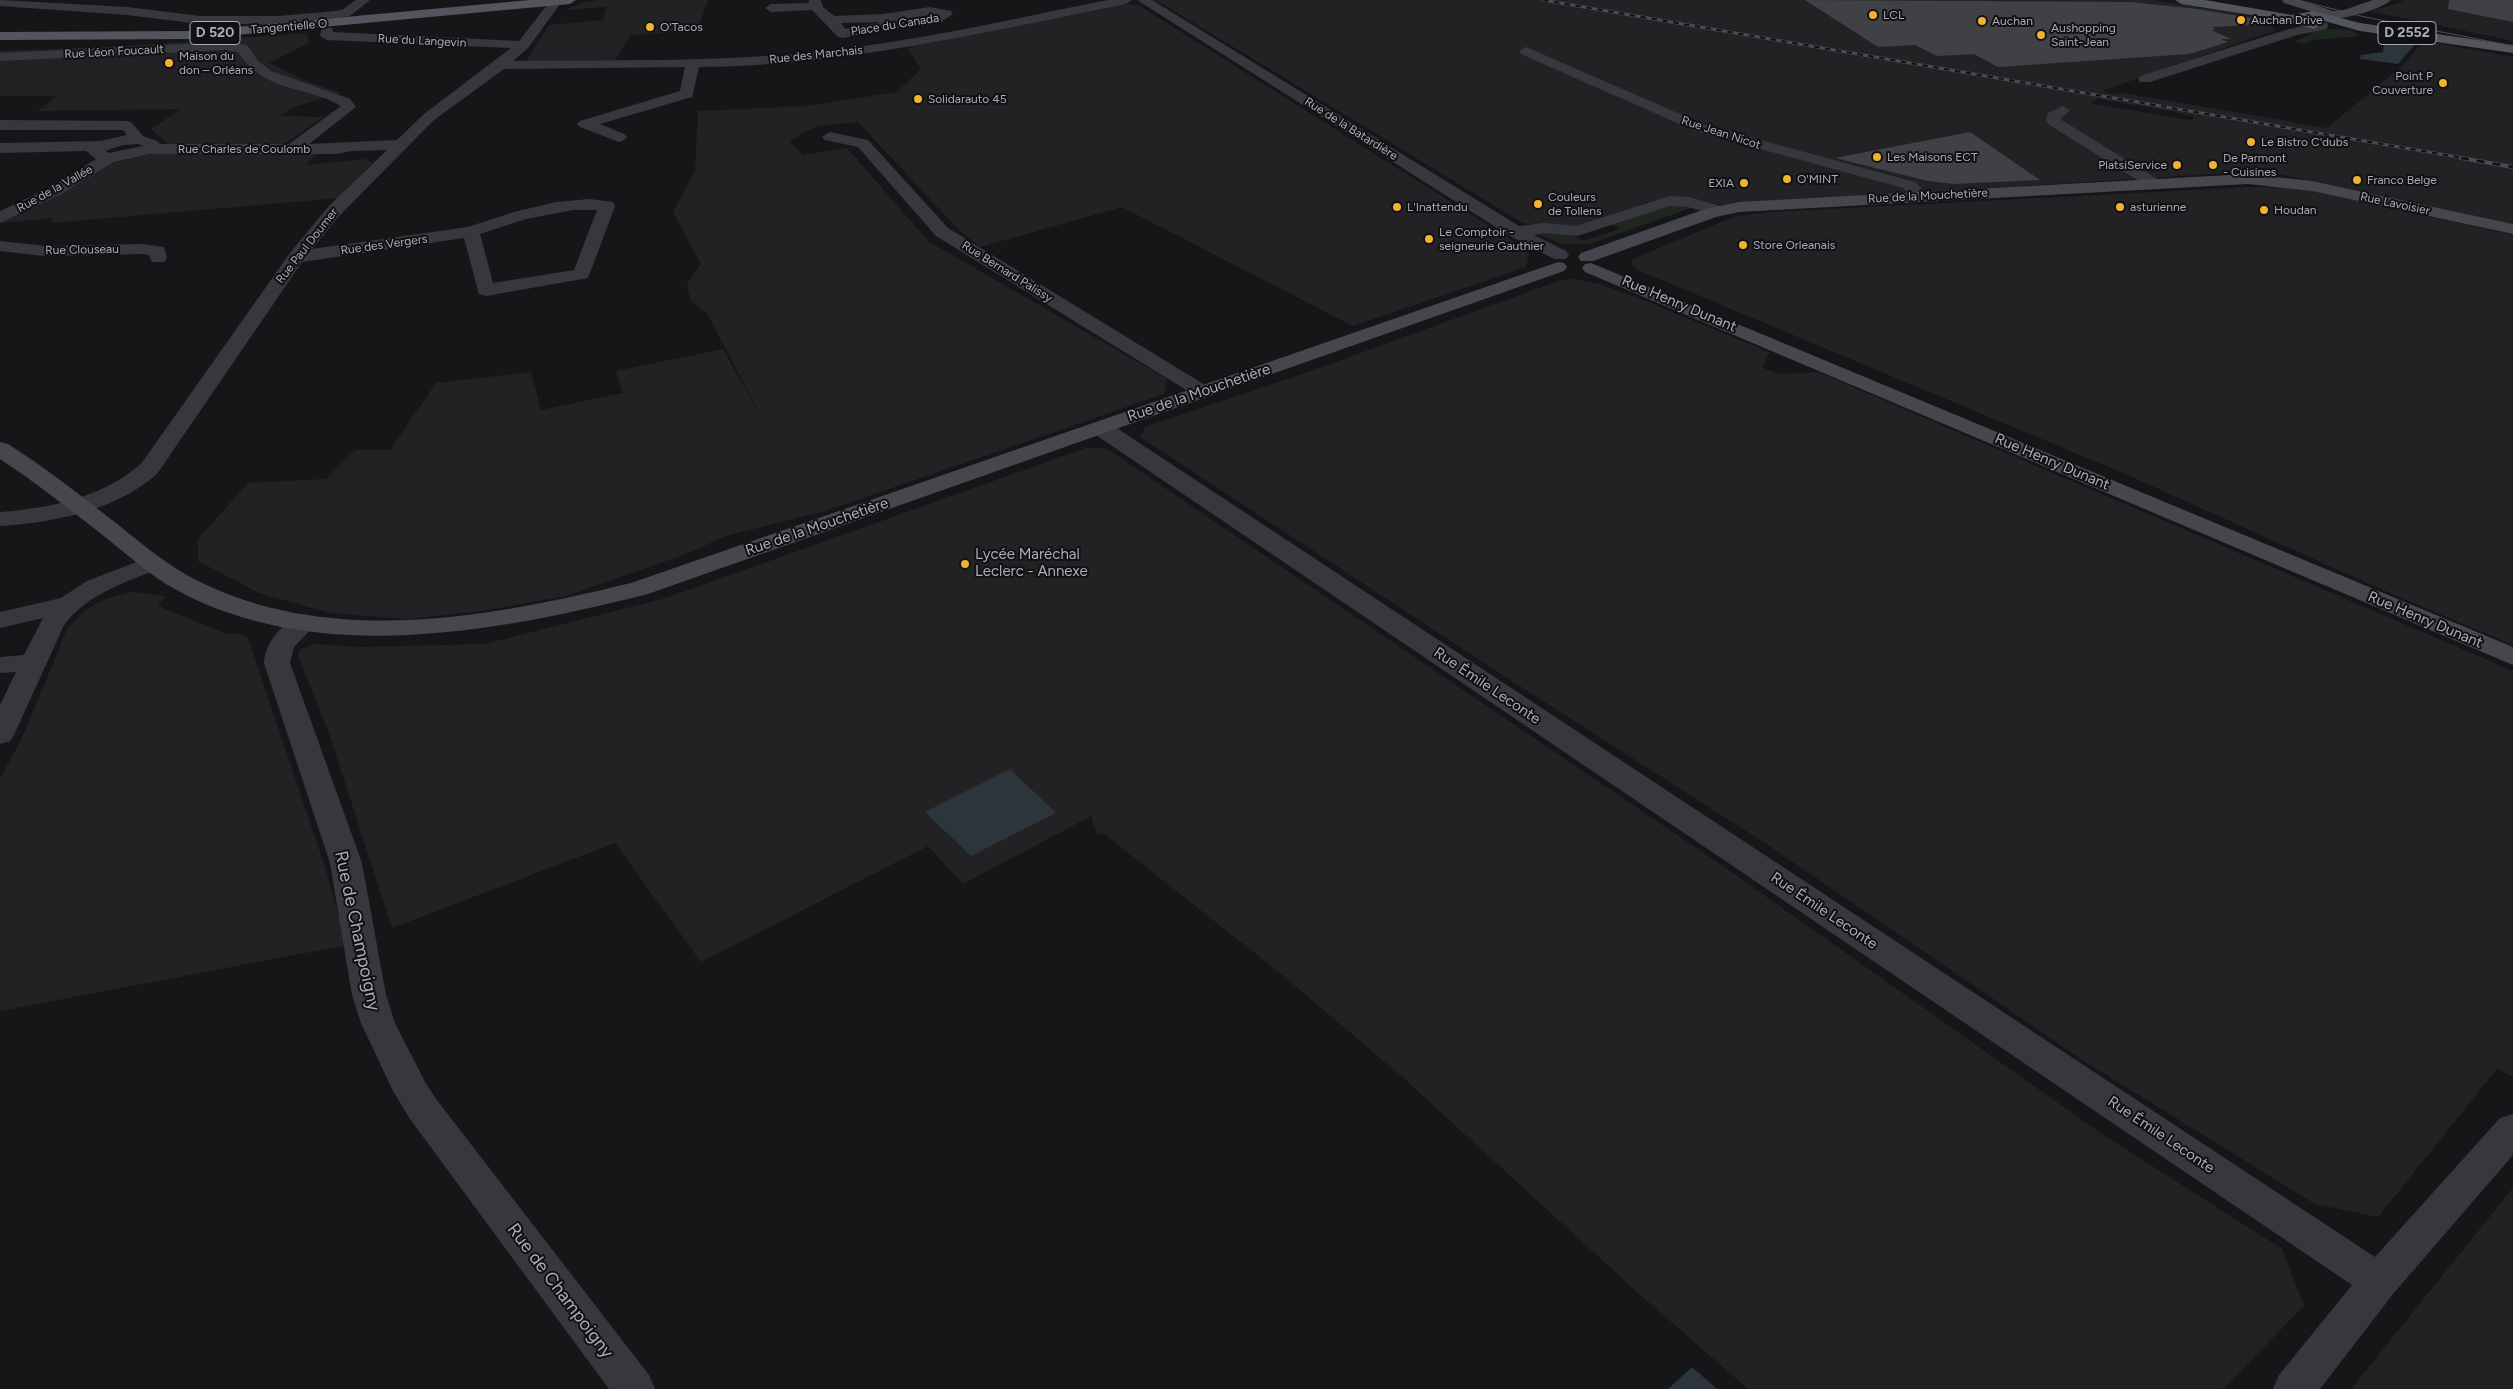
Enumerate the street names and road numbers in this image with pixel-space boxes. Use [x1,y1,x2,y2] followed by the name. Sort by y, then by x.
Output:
[850,11,940,39] street label: Place du Canada
[250,16,328,38] street label: Tangentielle O
[190,22,240,44] road number: D 520
[2378,22,2436,44] road number: D 2552
[377,31,467,51] street label: Rue du Langevin
[64,42,164,62] street label: Rue Léon Foucault
[769,43,863,67] street label: Rue des Marchais
[1302,95,1400,163] street label: Rue de la Batardière
[1680,113,1762,153] street label: Rue Jean Nicot
[178,142,310,156] street label: Rue Charles de Coulomb
[15,162,95,216] street label: Rue de la Vallée
[1868,186,1988,206] street label: Rue de la Mouchetière
[2359,190,2431,218] street label: Rue Lavoisier
[273,205,341,287] street label: Rue Paul Doumer
[340,232,428,258] street label: Rue des Vergers
[959,238,1055,306] street label: Rue Bernard Palissy
[45,242,119,258] street label: Rue Clouseau
[1619,272,1739,336] street label: Rue Henry Dunant
[1125,360,1273,426] street label: Rue de la Mouchetière
[1992,430,2112,494] street label: Rue Henry Dunant
[743,494,891,560] street label: Rue de la Mouchetière
[2365,588,2485,652] street label: Rue Henry Dunant
[1430,644,1544,728] street label: Rue Émile Leconte
[329,849,385,1013] street label: Rue de Champoigny
[1767,869,1881,953] street label: Rue Émile Leconte
[2104,1093,2218,1177] street label: Rue Émile Leconte
[502,1219,618,1363] street label: Rue de Champoigny

